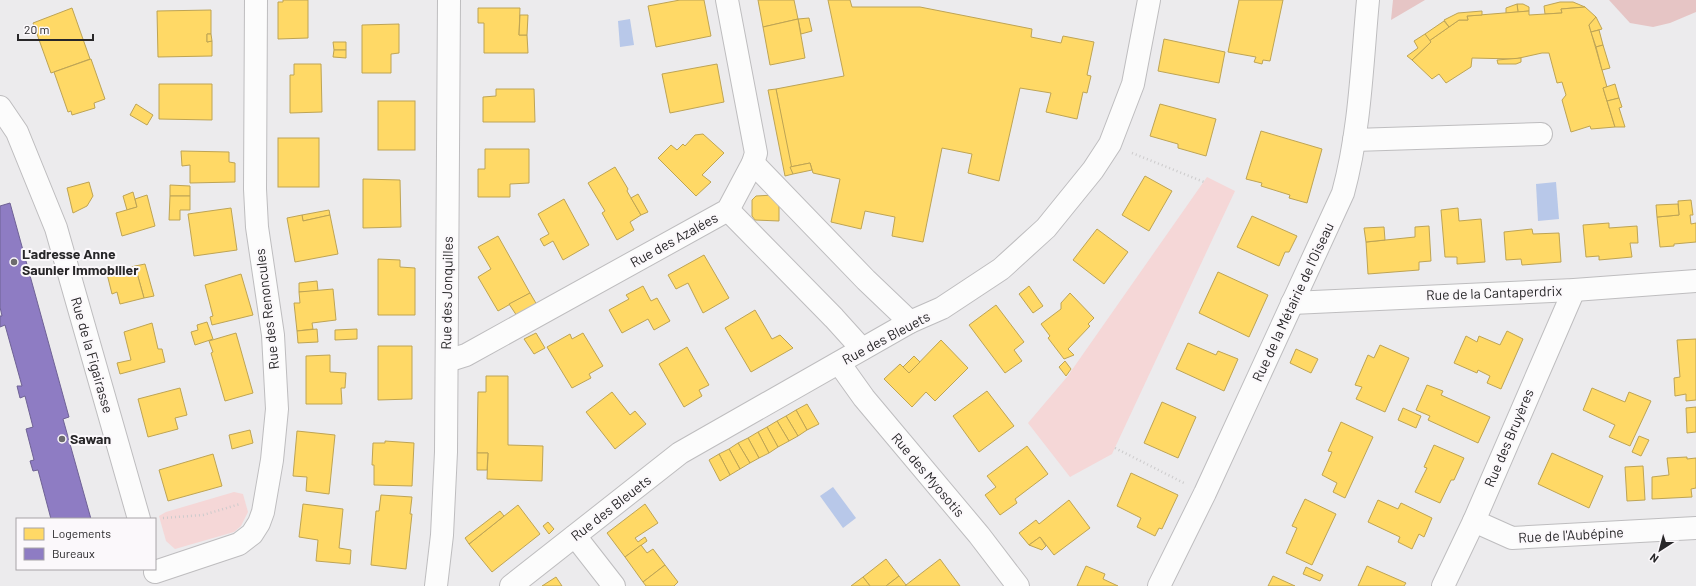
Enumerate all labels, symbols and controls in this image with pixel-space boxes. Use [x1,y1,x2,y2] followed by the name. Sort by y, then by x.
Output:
[18,16,93,42] scale bar
[24,22,50,36] text: 20 m
[627,208,721,271] street label: Rue des Azalées
[1248,220,1337,384] street label: Rue de la Métairie de l'Oiseau
[437,236,456,350] street label: Rue des Jonquilles
[22,245,139,278] place label: L'adresse Anne Saunier Immobilier
[251,247,282,370] street label: Rue des Renoncules
[9,257,19,267] marker: L'adresse Anne Saunier Immobilier
[1426,282,1562,303] street label: Rue de la Cantaperdrix
[68,295,117,415] street label: Rue de la Figairasse
[839,307,933,368] street label: Rue des Bleuets
[1480,386,1537,489] street label: Rue des Bruyères
[888,429,969,520] street label: Rue des Myosotis
[70,430,111,447] place label: Sawan
[57,434,67,444] marker: Sawan
[567,471,654,544] street label: Rue des Bleuets
[16,518,156,570] legend
[1518,523,1624,546] street label: Rue de l'Aubépine
[52,526,111,540] text: Logements
[1640,530,1680,570] north arrow
[52,546,95,560] text: Bureaux
[1647,551,1661,566] text: N

